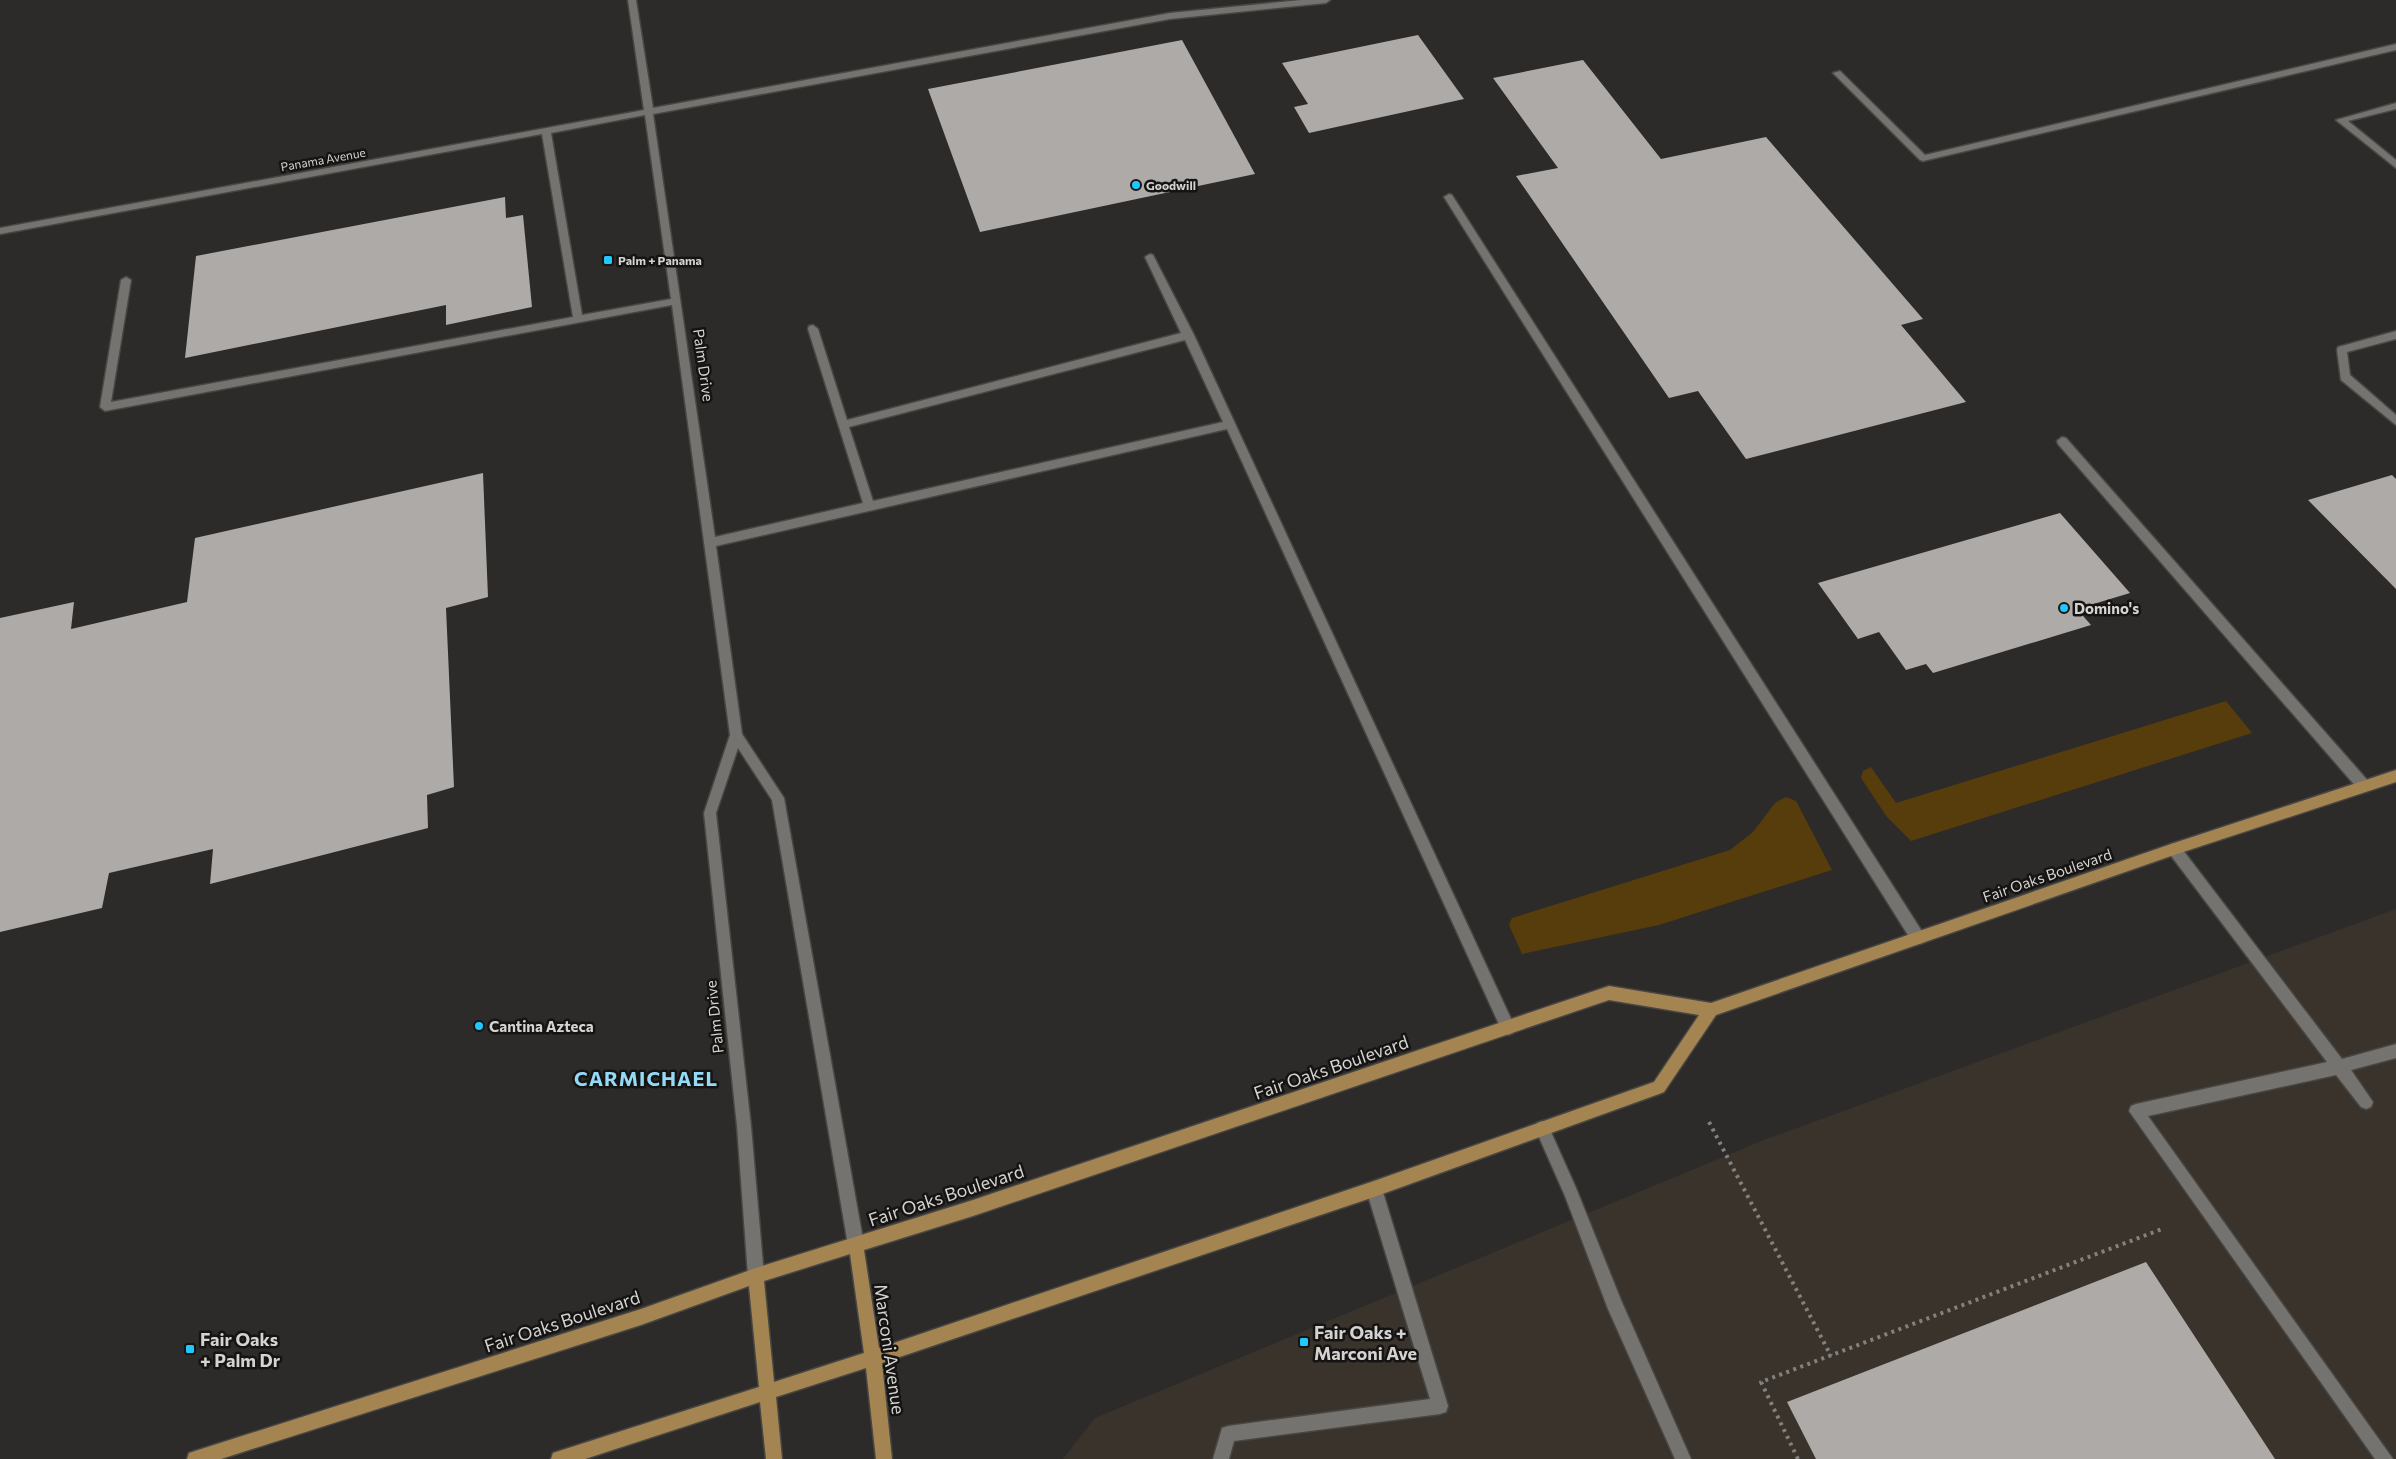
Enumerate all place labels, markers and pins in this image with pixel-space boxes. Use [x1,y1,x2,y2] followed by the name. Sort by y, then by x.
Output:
[1146,178,1196,192] place label: Goodwill
[1130,179,1142,191] marker: Goodwill
[618,253,702,267] place label: Palm + Panama
[602,254,614,266] marker: Palm + Panama
[2074,599,2139,617] place label: Domino's
[2058,602,2070,614] marker: Domino's
[489,1017,594,1035] place label: Cantina Azteca
[473,1020,485,1032] marker: Cantina Azteca
[1314,1321,1417,1364] place label: Fair Oaks + Marconi Ave
[200,1328,281,1371] place label: Fair Oaks + Palm Dr
[1298,1336,1310,1348] marker: Fair Oaks + Marconi Ave
[184,1343,196,1355] marker: Fair Oaks + Palm Dr

